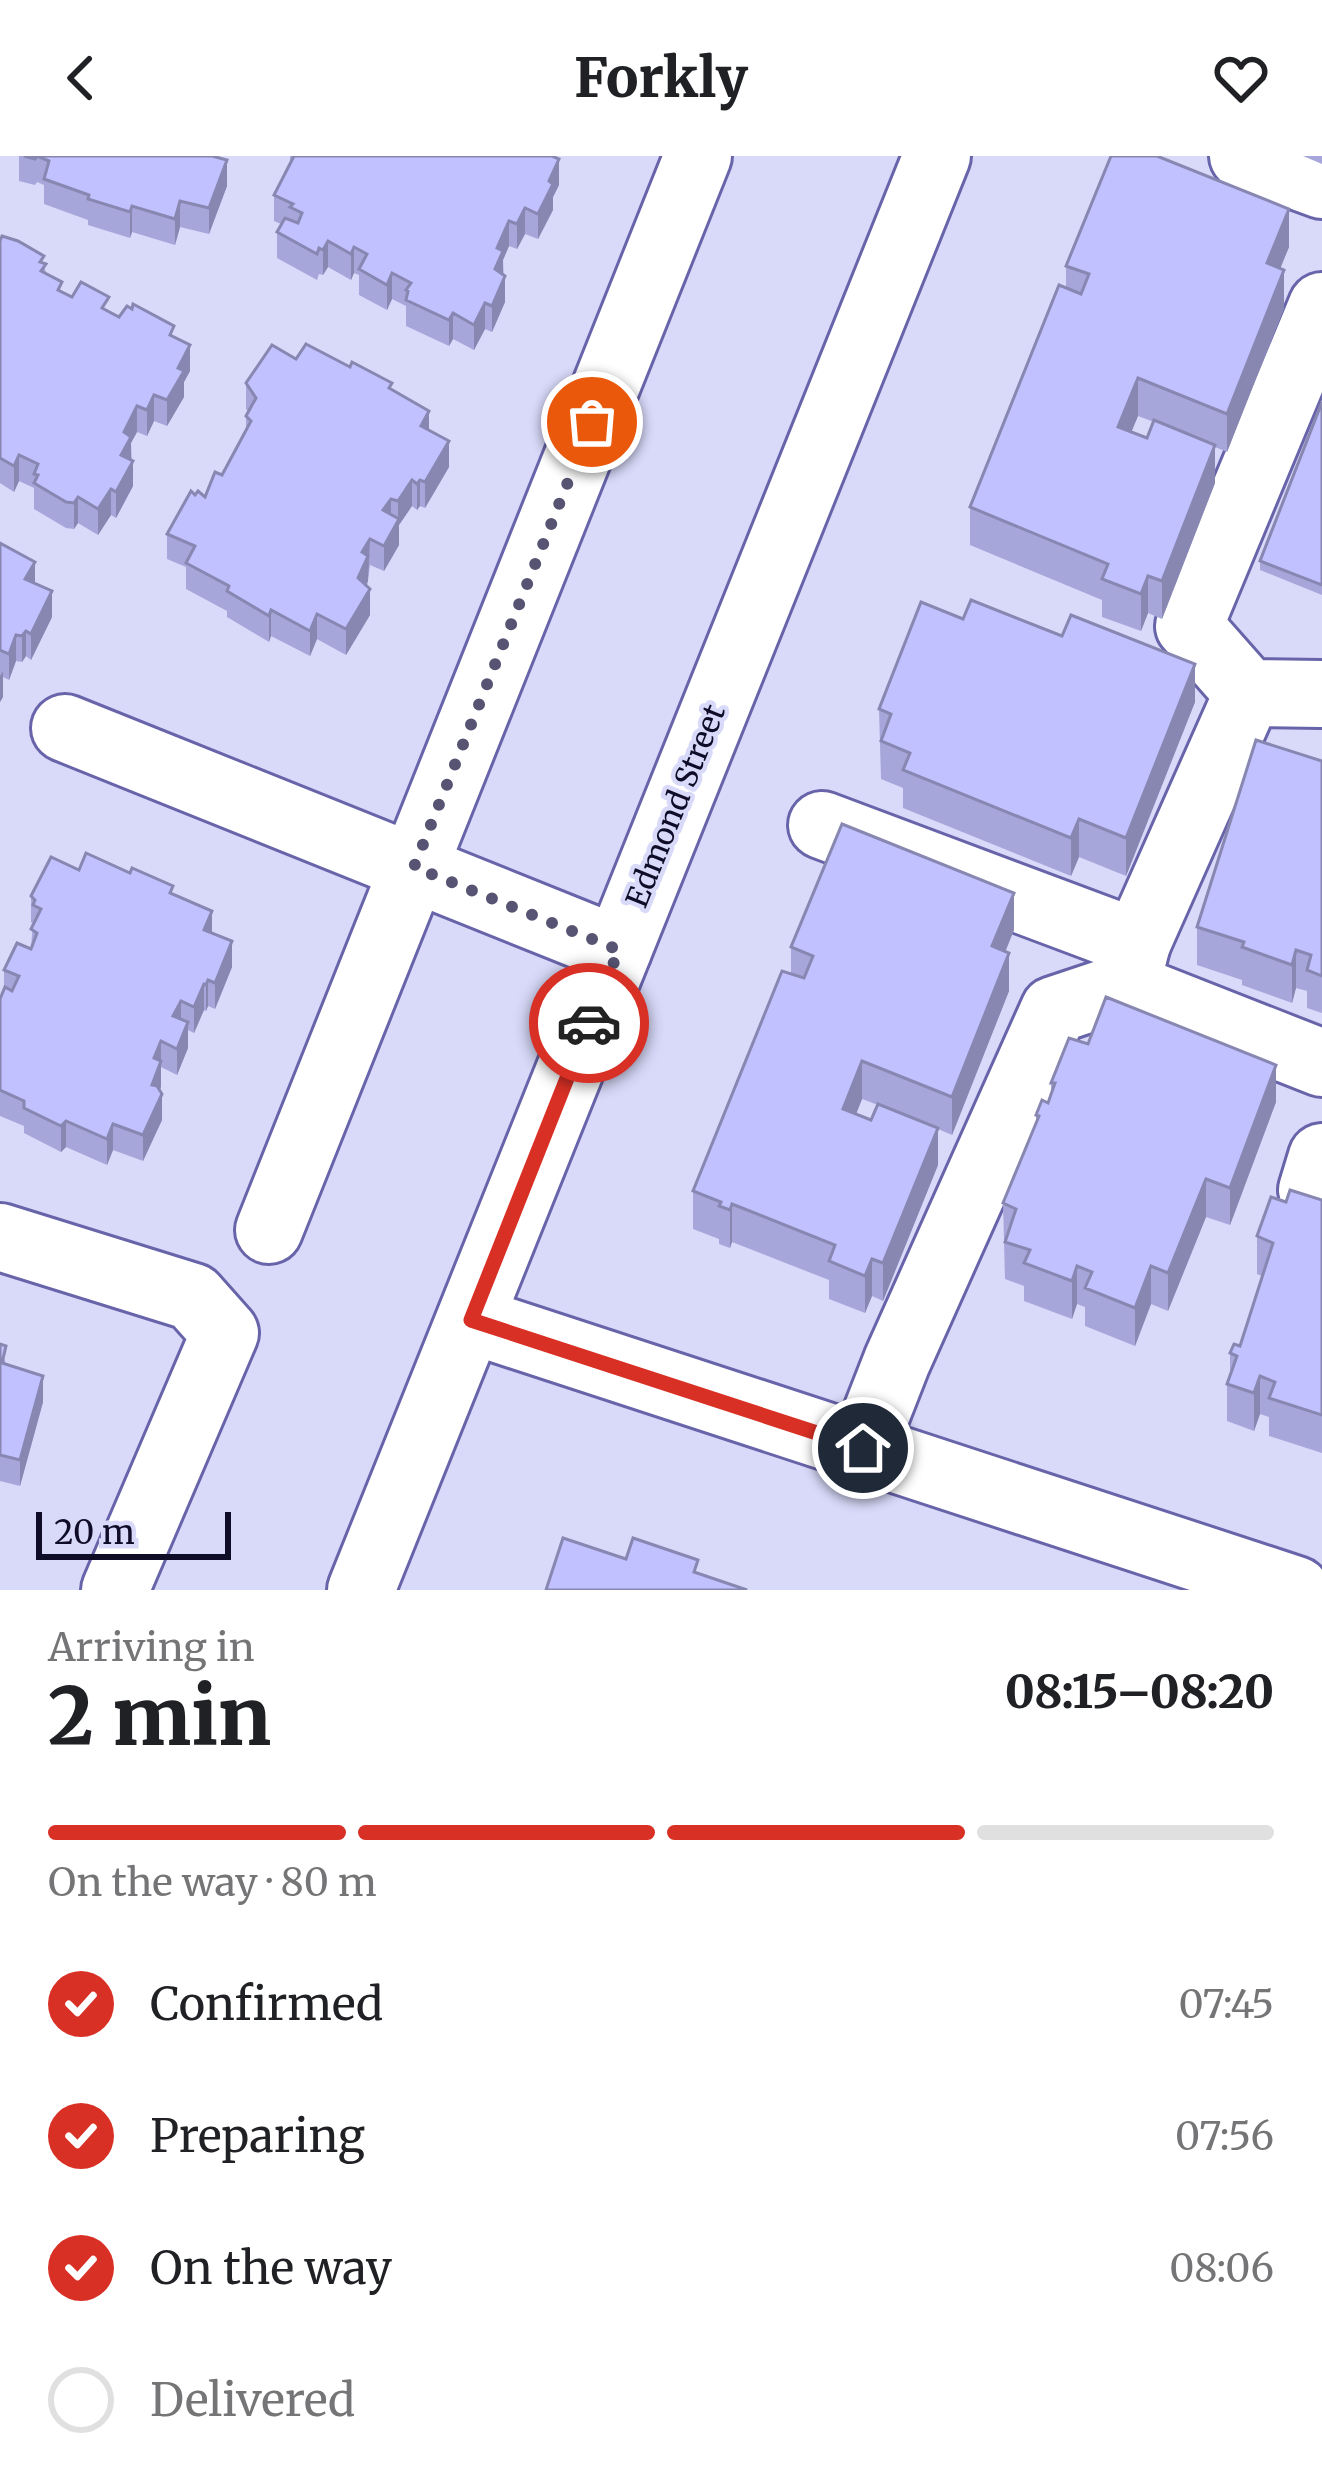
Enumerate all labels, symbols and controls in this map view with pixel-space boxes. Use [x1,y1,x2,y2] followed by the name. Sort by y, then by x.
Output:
[574,44,748,112] text: Forkly
[48,45,114,111] icon: back
[1208,45,1274,111] icon: heart
[541,371,643,473] pin
[559,389,625,455] icon: bag
[617,698,733,913] street label: Edmond Street
[529,963,649,1083] courier
[556,990,622,1056] icon: car
[812,1397,914,1499] pin
[830,1415,896,1481] icon: home
[36,1506,231,1559] scale bar
[54,1512,135,1553] text: 20 m
[48,1623,255,1672] text: Arriving in
[1005,1664,1274,1720] text: 08:15–08:20
[48,1668,271,1766] text: 2 min
[48,1858,377,1907] text: On the way · 80 m
[48,1971,114,2037] icon: check
[150,1976,383,2032] text: Confirmed
[1178,1980,1274,2029] text: 07:45
[48,2103,114,2169] icon: check
[150,2108,365,2164] text: Preparing
[1175,2112,1274,2161] text: 07:56
[48,2235,114,2301] icon: check
[150,2240,392,2296] text: On the way
[1169,2244,1274,2293] text: 08:06
[150,2372,355,2428] text: Delivered

